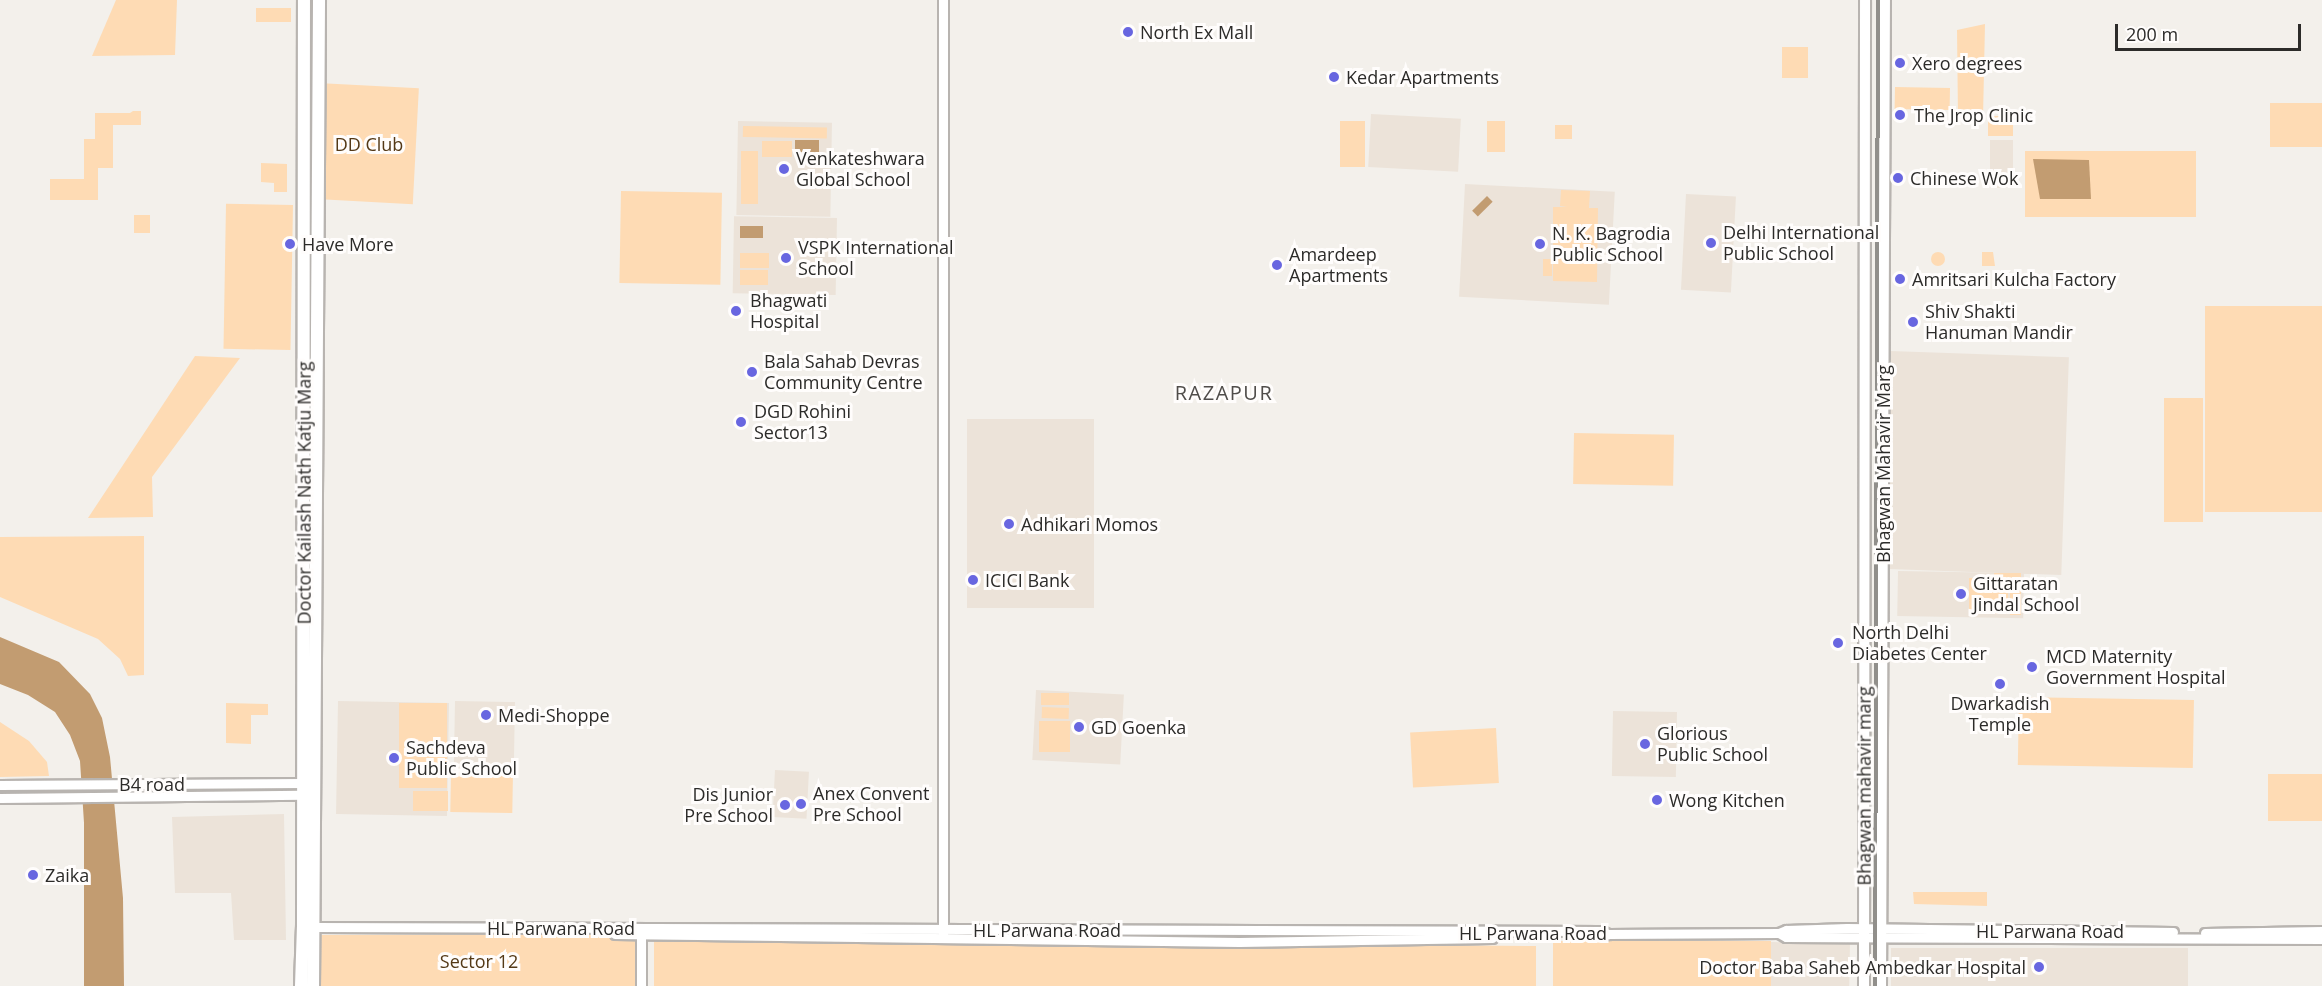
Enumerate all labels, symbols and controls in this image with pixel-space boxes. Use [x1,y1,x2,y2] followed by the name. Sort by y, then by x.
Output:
[2118,12,2304,50] scale bar
[1140,21,1253,43] place label: North Ex Mall
[2126,22,2178,46] text: 200 m
[1121,25,1135,39] marker: North Ex Mall
[1912,52,2022,74] place label: Xero degrees
[1893,56,1907,70] marker: Xero degrees
[1346,66,1499,88] place label: Kedar Apartments
[1327,70,1341,84] marker: Kedar Apartments
[1914,104,2033,126] place label: The Jrop Clinic
[1891,106,1909,124] marker: The Jrop Clinic
[335,133,403,155] park label: DD Club
[796,148,925,190] place label: Venkateshwara Global School
[777,162,791,176] marker: Venkateshwara Global School
[1910,167,2018,189] place label: Chinese Wok
[1891,171,1905,185] marker: Chinese Wok
[1723,222,1879,264] place label: Delhi International Public School
[1552,223,1671,266] place label: N. K. Bagrodia Public School
[302,233,394,255] place label: Have More
[1704,236,1718,250] marker: Delhi International Public School
[283,237,297,251] marker: Have More
[798,237,953,280] place label: VSPK International School
[1533,237,1547,251] marker: N. K. Bagrodia Public School
[1289,244,1388,286] place label: Amardeep Apartments
[779,251,793,265] marker: VSPK International School
[1270,258,1284,272] marker: Amardeep Apartments
[1912,268,2116,290] place label: Amritsari Kulcha Factory
[1893,272,1907,286] marker: Amritsari Kulcha Factory
[750,290,827,332] place label: Bhagwati Hospital
[1925,301,2073,344] place label: Shiv Shakti Hanuman Mandir
[727,302,745,320] marker: Bhagwati Hospital
[1906,315,1920,329] marker: Shiv Shakti Hanuman Mandir
[764,351,923,394] place label: Bala Sahab Devras Community Centre
[293,362,315,624] street label: Doctor Kailash Nath Katju Marg
[745,365,759,379] marker: Bala Sahab Devras Community Centre
[1872,365,1894,563] street label: Bhagwan Mahavir Marg
[1175,380,1273,404] district label: RAZAPUR
[754,401,851,444] place label: DGD Rohini Sector13
[732,413,750,431] marker: DGD Rohini Sector13
[1021,513,1158,535] place label: Adhikari Momos
[1002,517,1016,531] marker: Adhikari Momos
[985,569,1070,591] place label: ICICI Bank
[966,573,980,587] marker: ICICI Bank
[1973,573,2079,616] place label: Gittaratan Jindal School
[1954,587,1968,601] marker: Gittaratan Jindal School
[1852,622,1987,664] place label: North Delhi Diabetes Center
[1829,634,1847,652] marker: North Delhi Diabetes Center
[2046,646,2226,688] place label: MCD Maternity Government Hospital
[2023,658,2041,676] marker: MCD Maternity Government Hospital
[1993,677,2007,691] marker: Dwarkadish Temple
[1853,686,1875,886] street label: Bhagwan mahavir marg
[1950,693,2050,736] place label: Dwarkadish Temple
[498,704,610,726] place label: Medi-Shoppe
[479,708,493,722] marker: Medi-Shoppe
[1091,716,1186,738] place label: GD Goenka
[1072,720,1086,734] marker: GD Goenka
[1657,723,1768,766] place label: Glorious Public School
[406,737,517,780] place label: Sachdeva Public School
[1638,737,1652,751] marker: Glorious Public School
[387,751,401,765] marker: Sachdeva Public School
[119,773,185,795] street label: B4 road
[813,783,929,826] place label: Anex Convent Pre School
[684,784,773,826] place label: Dis Junior Pre School
[1669,789,1785,811] place label: Wong Kitchen
[1650,793,1664,807] marker: Wong Kitchen
[794,797,808,811] marker: Anex Convent Pre School
[778,798,792,812] marker: Dis Junior Pre School
[45,864,89,886] place label: Zaika
[26,868,40,882] marker: Zaika
[487,917,635,939] street label: HL Parwana Road
[973,919,1121,941] street label: HL Parwana Road
[1976,920,2124,942] street label: HL Parwana Road
[1459,922,1607,944] street label: HL Parwana Road
[440,950,518,972] park label: Sector 12
[1699,956,2026,978] place label: Doctor Baba Saheb Ambedkar Hospital
[2030,958,2048,976] marker: Doctor Baba Saheb Ambedkar Hospital

